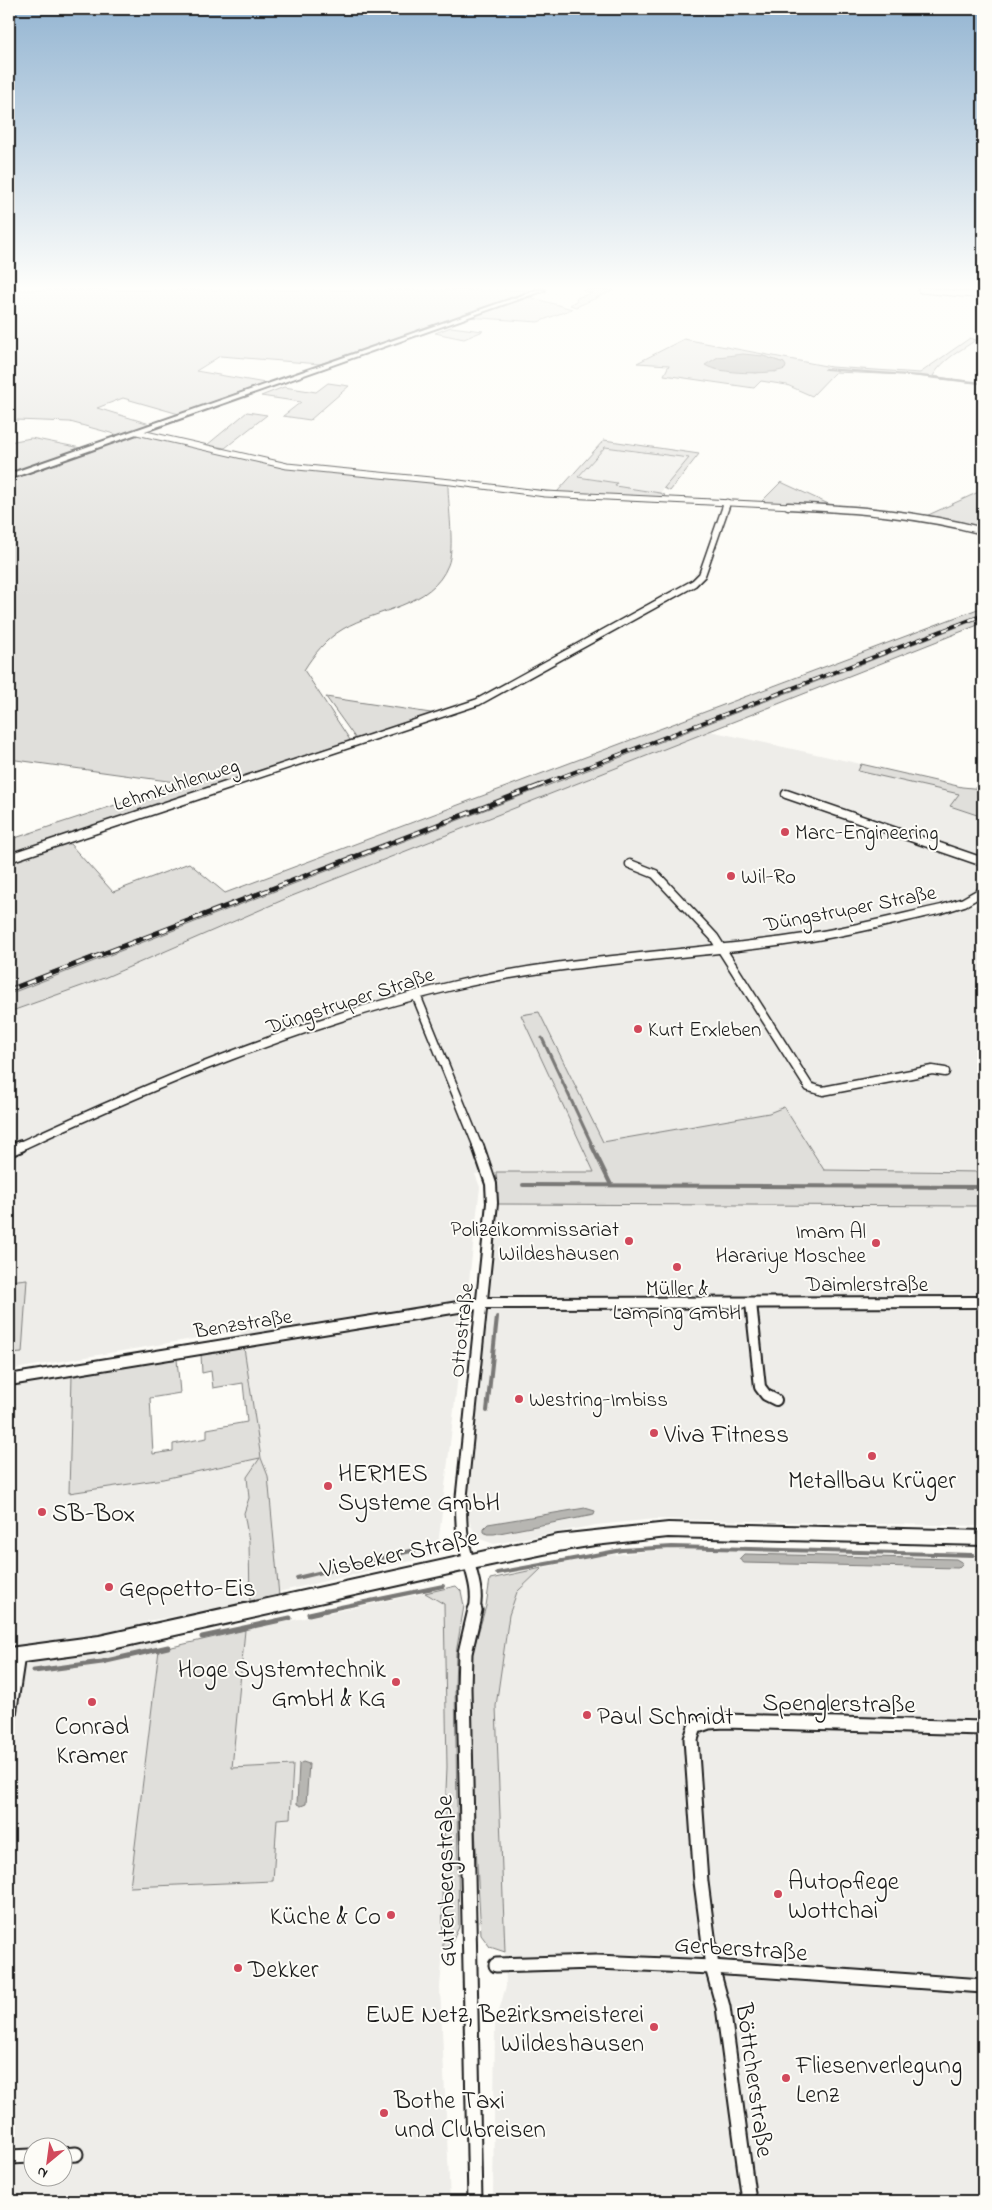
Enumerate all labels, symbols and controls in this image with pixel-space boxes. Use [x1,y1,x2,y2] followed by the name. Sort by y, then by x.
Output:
[110,751,244,822] street label: Lehmkuhlenweg
[795,819,938,851] place label: Marc-Engineering
[779,826,791,838] marker: Marc-Engineering
[741,863,796,893] place label: Wil-Ro
[725,870,737,882] marker: Wil-Ro
[761,878,940,944] street label: Düngstruper Straße
[262,960,440,1045] street label: Düngstruper Straße
[648,1016,761,1046] place label: Kurt Erxleben
[632,1023,644,1035] marker: Kurt Erxleben
[451,1216,619,1270] place label: Polizeikommissariat Wildeshausen
[716,1218,867,1274] place label: Imam Al Harariye Moschee
[623,1235,635,1247] marker: Polizeikommissariat Wildeshausen
[870,1237,882,1249] marker: Imam Al Harariye Moschee
[671,1261,683,1273] marker: Müller & Lamping GmbH
[805,1271,929,1301] street label: Daimlerstraße
[613,1275,741,1331] place label: Müller & Lamping GmbH
[443,1281,483,1379] street label: Ottostraße
[191,1302,295,1348] street label: Benzstraße
[529,1386,668,1418] place label: Westring-Imbiss
[513,1393,525,1405] marker: Westring-Imbiss
[663,1418,789,1454] place label: Viva Fitness
[648,1427,660,1439] marker: Viva Fitness
[866,1450,878,1462] marker: Metallbau Krüger
[338,1457,500,1523] place label: HERMES Systeme GmbH
[788,1464,956,1501] place label: Metallbau Krüger
[322,1480,334,1492] marker: HERMES Systeme GmbH
[52,1497,135,1533] place label: SB-Box
[36,1506,48,1518] marker: SB-Box
[316,1520,483,1589] street label: Visbeker Straße
[119,1572,256,1608] place label: Geppetto-Eis
[103,1581,115,1593] marker: Geppetto-Eis
[178,1653,386,1718] place label: Hoge Systemtechnik GmbH & KG
[390,1676,402,1688] marker: Hoge Systemtechnik GmbH & KG
[762,1686,917,1725] street label: Spenglerstraße
[86,1696,98,1708] marker: Conrad Kramer
[597,1700,734,1736] place label: Paul Schmidt
[581,1709,593,1721] marker: Paul Schmidt
[55,1710,129,1775] place label: Conrad Kramer
[427,1794,467,1967] street label: Gutenbergstraße
[788,1865,900,1930] place label: Autopflege Wottchai
[772,1888,784,1900] marker: Autopflege Wottchai
[270,1900,381,1936] place label: Küche & Co
[385,1909,397,1921] marker: Küche & Co
[673,1927,809,1973] street label: Gerberstraße
[247,1953,319,1989] place label: Dekker
[232,1962,244,1974] marker: Dekker
[365,1998,644,2063] place label: EWE Netz, Bezirksmeisterei Wildeshausen
[724,2000,782,2161] street label: Böttcherstraße
[648,2021,660,2033] marker: EWE Netz, Bezirksmeisterei Wildeshausen
[795,2049,962,2114] place label: Fliesenverlegung Lenz
[780,2072,792,2084] marker: Fliesenverlegung Lenz
[393,2084,546,2149] place label: Bothe Taxi und Clubreisen
[378,2107,390,2119] marker: Bothe Taxi und Clubreisen
[22,2138,72,2188] north arrow
[33,2161,52,2184] text: N

